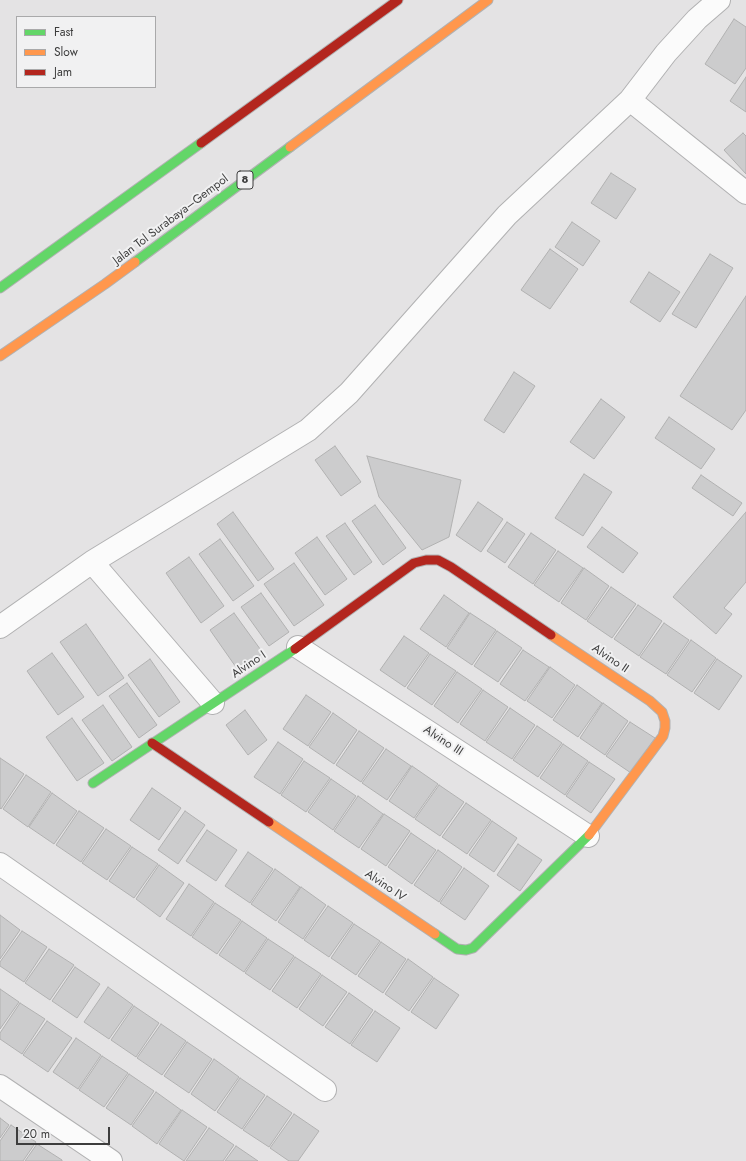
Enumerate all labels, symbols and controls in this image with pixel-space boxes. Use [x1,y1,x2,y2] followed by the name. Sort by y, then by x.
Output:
[16,16,156,88] legend
[54,23,73,41] text: Fast
[54,43,78,61] text: Slow
[54,63,72,81] text: Jam
[237,171,253,189] road number: 8
[111,172,231,268] street label: Jalan Tol Surabaya–Gempol
[589,641,631,677] street label: Alvino II
[229,648,269,682] street label: Alvino I
[420,723,466,759] street label: Alvino III
[362,867,408,905] street label: Alvino IV
[18,1119,112,1145] scale bar
[23,1125,50,1143] text: 20 m

